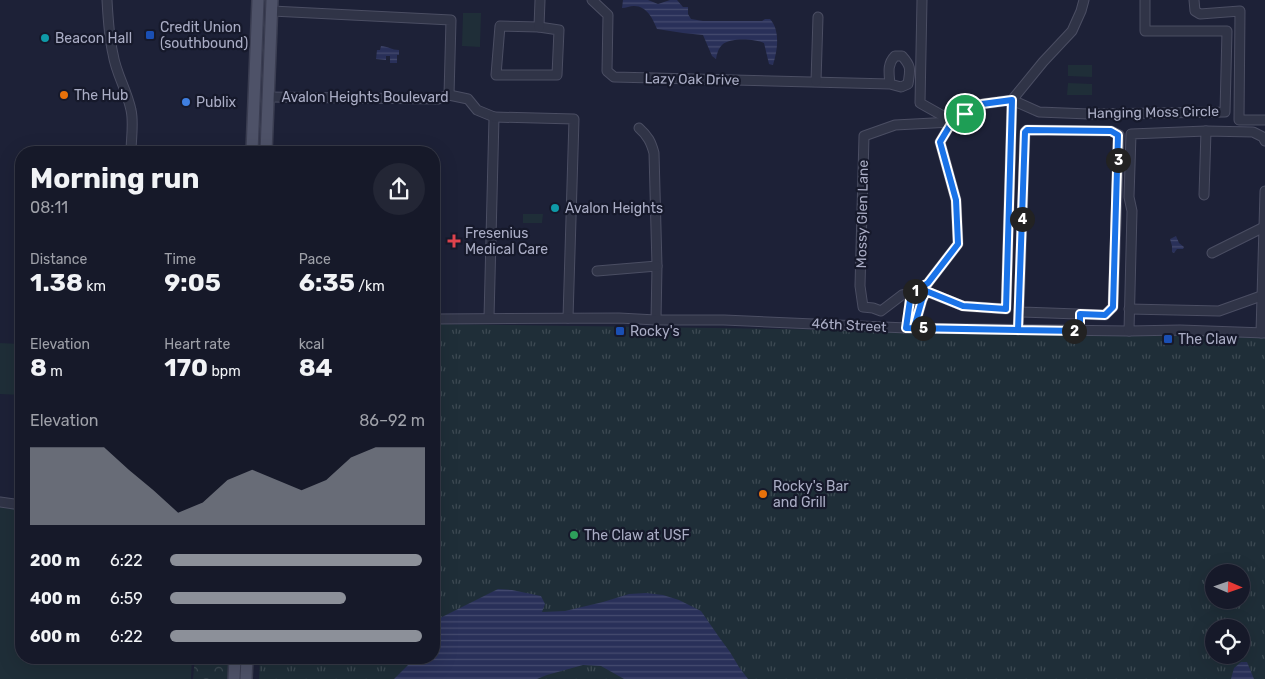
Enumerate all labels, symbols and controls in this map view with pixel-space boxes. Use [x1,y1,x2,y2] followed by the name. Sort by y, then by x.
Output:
[160,19,248,52] place label: Credit Union (southbound)
[144,29,156,41] marker: Credit Union (southbound)
[55,30,132,47] place label: Beacon Hall
[39,32,51,44] marker: Beacon Hall
[644,70,740,89] street label: Lazy Oak Drive
[74,87,128,104] place label: The Hub
[58,89,70,101] marker: The Hub
[281,89,449,106] street label: Avalon Heights Boulevard
[944,93,986,135] pin
[196,94,237,111] place label: Publix
[180,96,192,108] marker: Publix
[951,100,979,128] icon: arrive
[1087,103,1219,122] street label: Hanging Moss Circle
[1106,148,1130,172] pin: 3
[1114,152,1123,169] text: 3
[853,159,872,268] street label: Mossy Glen Lane
[30,162,199,195] text: Morning run
[373,163,425,215] button: share
[30,198,68,217] text: 08:11
[565,200,663,217] place label: Avalon Heights
[549,202,561,214] marker: Avalon Heights
[1010,206,1034,232] pin: 4
[1018,211,1027,228] text: 4
[465,225,548,258] place label: Fresenius Medical Care
[447,234,461,248] marker: Fresenius Medical Care
[30,251,87,268] text: Distance
[164,251,196,268] text: Time
[299,251,331,268] text: Pace
[30,268,83,297] text: 1.38
[164,268,221,297] text: 9:05
[299,268,355,297] text: 6:35
[83,278,106,295] text: km
[355,278,385,295] text: /km
[902,278,928,304] pin: 1
[912,283,919,300] text: 1
[811,315,887,336] street label: 46th Street
[910,316,936,340] pin: 5
[1062,318,1086,344] pin: 2
[919,320,928,337] text: 5
[630,323,680,340] place label: Rocky's
[1070,323,1079,340] text: 2
[614,325,626,337] marker: Rocky's
[1178,331,1237,348] place label: The Claw
[1162,333,1174,345] marker: The Claw
[30,336,90,353] text: Elevation
[164,336,230,353] text: Heart rate
[299,336,324,353] text: kcal
[30,353,47,382] text: 8
[164,353,208,382] text: 170
[299,353,333,382] text: 84
[47,363,63,380] text: m
[208,363,241,380] text: bpm
[30,411,99,430] text: Elevation
[359,411,425,430] text: 86–92 m
[773,478,849,511] place label: Rocky's Bar and Grill
[757,488,769,500] marker: Rocky's Bar and Grill
[584,527,690,544] place label: The Claw at USF
[568,529,580,541] marker: The Claw at USF
[30,551,80,570] text: 200 m
[110,551,143,570] text: 6:22
[1205,564,1250,609] north arrow
[1205,564,1250,664] map controls
[30,589,81,608] text: 400 m
[110,589,143,608] text: 6:59
[1205,619,1250,664] button: locate
[30,627,80,646] text: 600 m
[110,627,143,646] text: 6:22

